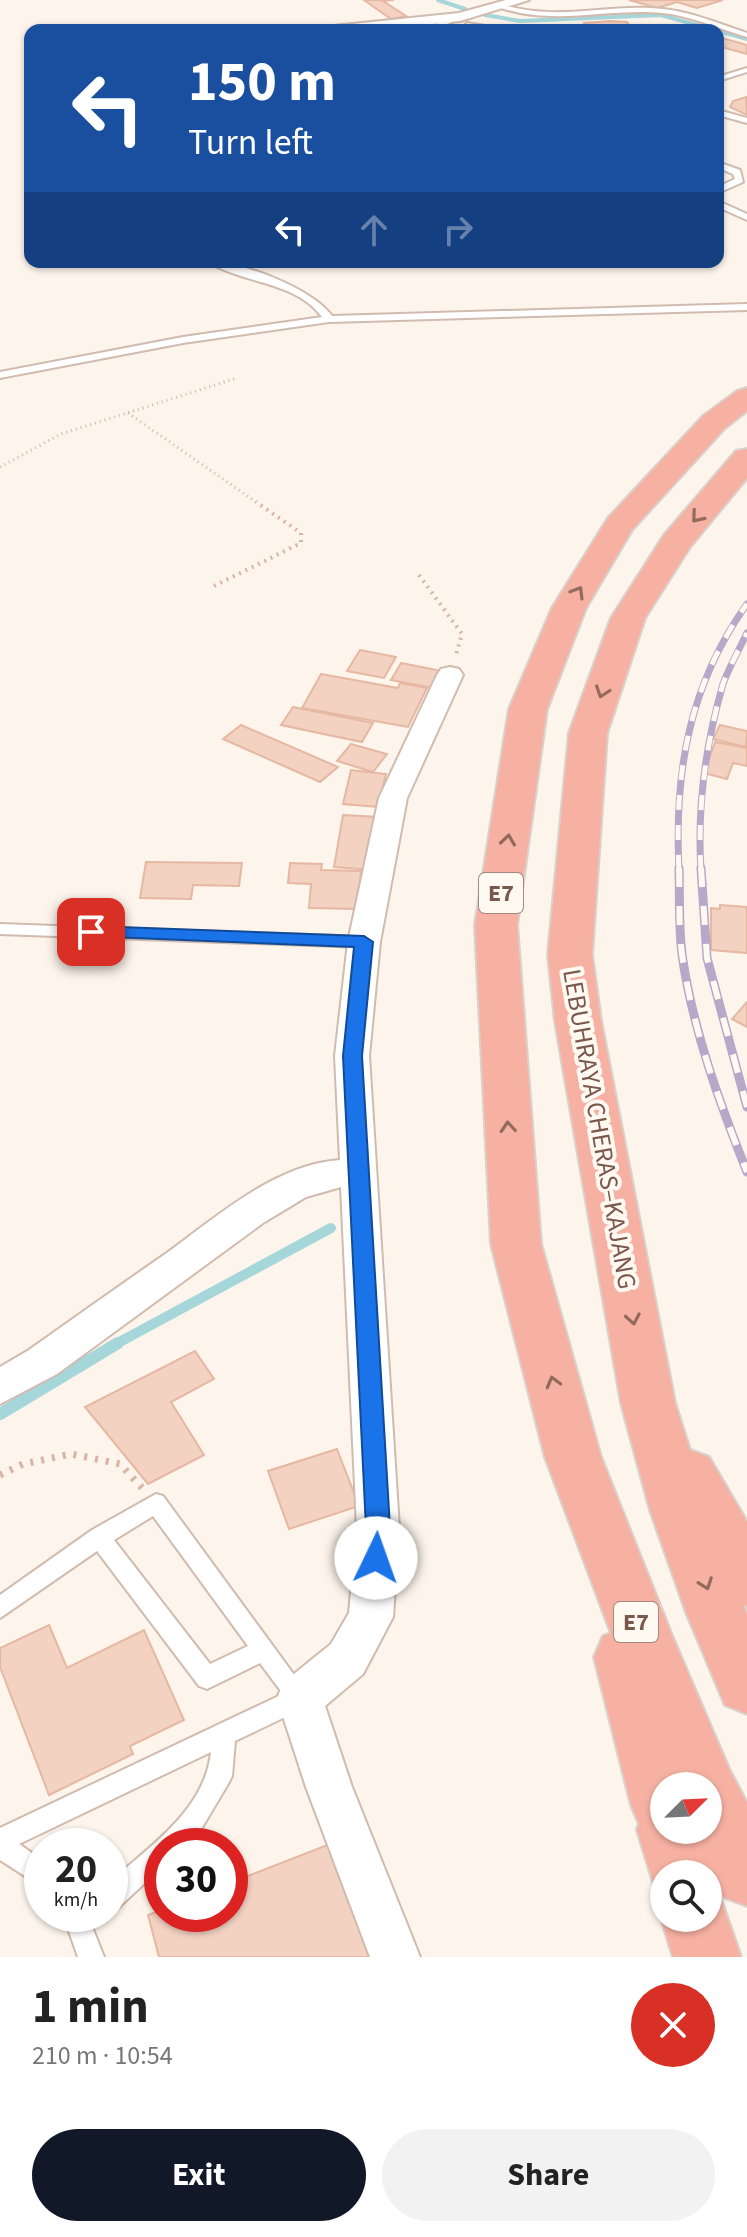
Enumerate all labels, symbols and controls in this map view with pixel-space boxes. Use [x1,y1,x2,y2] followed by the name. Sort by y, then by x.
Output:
[188,43,336,122] text: 150 m
[56,56,160,160] icon: left
[188,117,313,168] text: Turn left
[268,208,312,252] icon: left
[352,208,396,252] icon: ahead
[436,208,480,252] icon: right
[692,508,707,522] one-way arrow
[569,586,584,601] one-way arrow
[595,684,612,698] one-way arrow
[499,833,516,847] one-way arrow
[479,873,523,913] road number: E7
[57,898,125,966] pin
[69,910,113,954] icon: arrive
[553,966,646,1292] street label: LEBUHRAYA CHERAS–KAJANG
[500,1120,517,1133] one-way arrow
[623,1312,640,1325] one-way arrow
[546,1375,562,1389] one-way arrow
[334,1516,418,1600] position arrow
[696,1576,712,1590] one-way arrow
[614,1602,658,1642] road number: E7
[650,1772,722,1844] north arrow
[650,1772,722,1932] map controls
[144,1828,248,1932] speed limit sign: 30
[55,1841,97,1898] text: 20
[650,1860,722,1932] button: search
[54,1886,98,1914] text: km/h
[32,1973,149,2041] text: 1 min
[631,1983,715,2067] button: close
[32,2037,173,2074] text: 210 m · 10:54
[32,2129,366,2221] button: Exit
[382,2129,715,2221] button: Share

